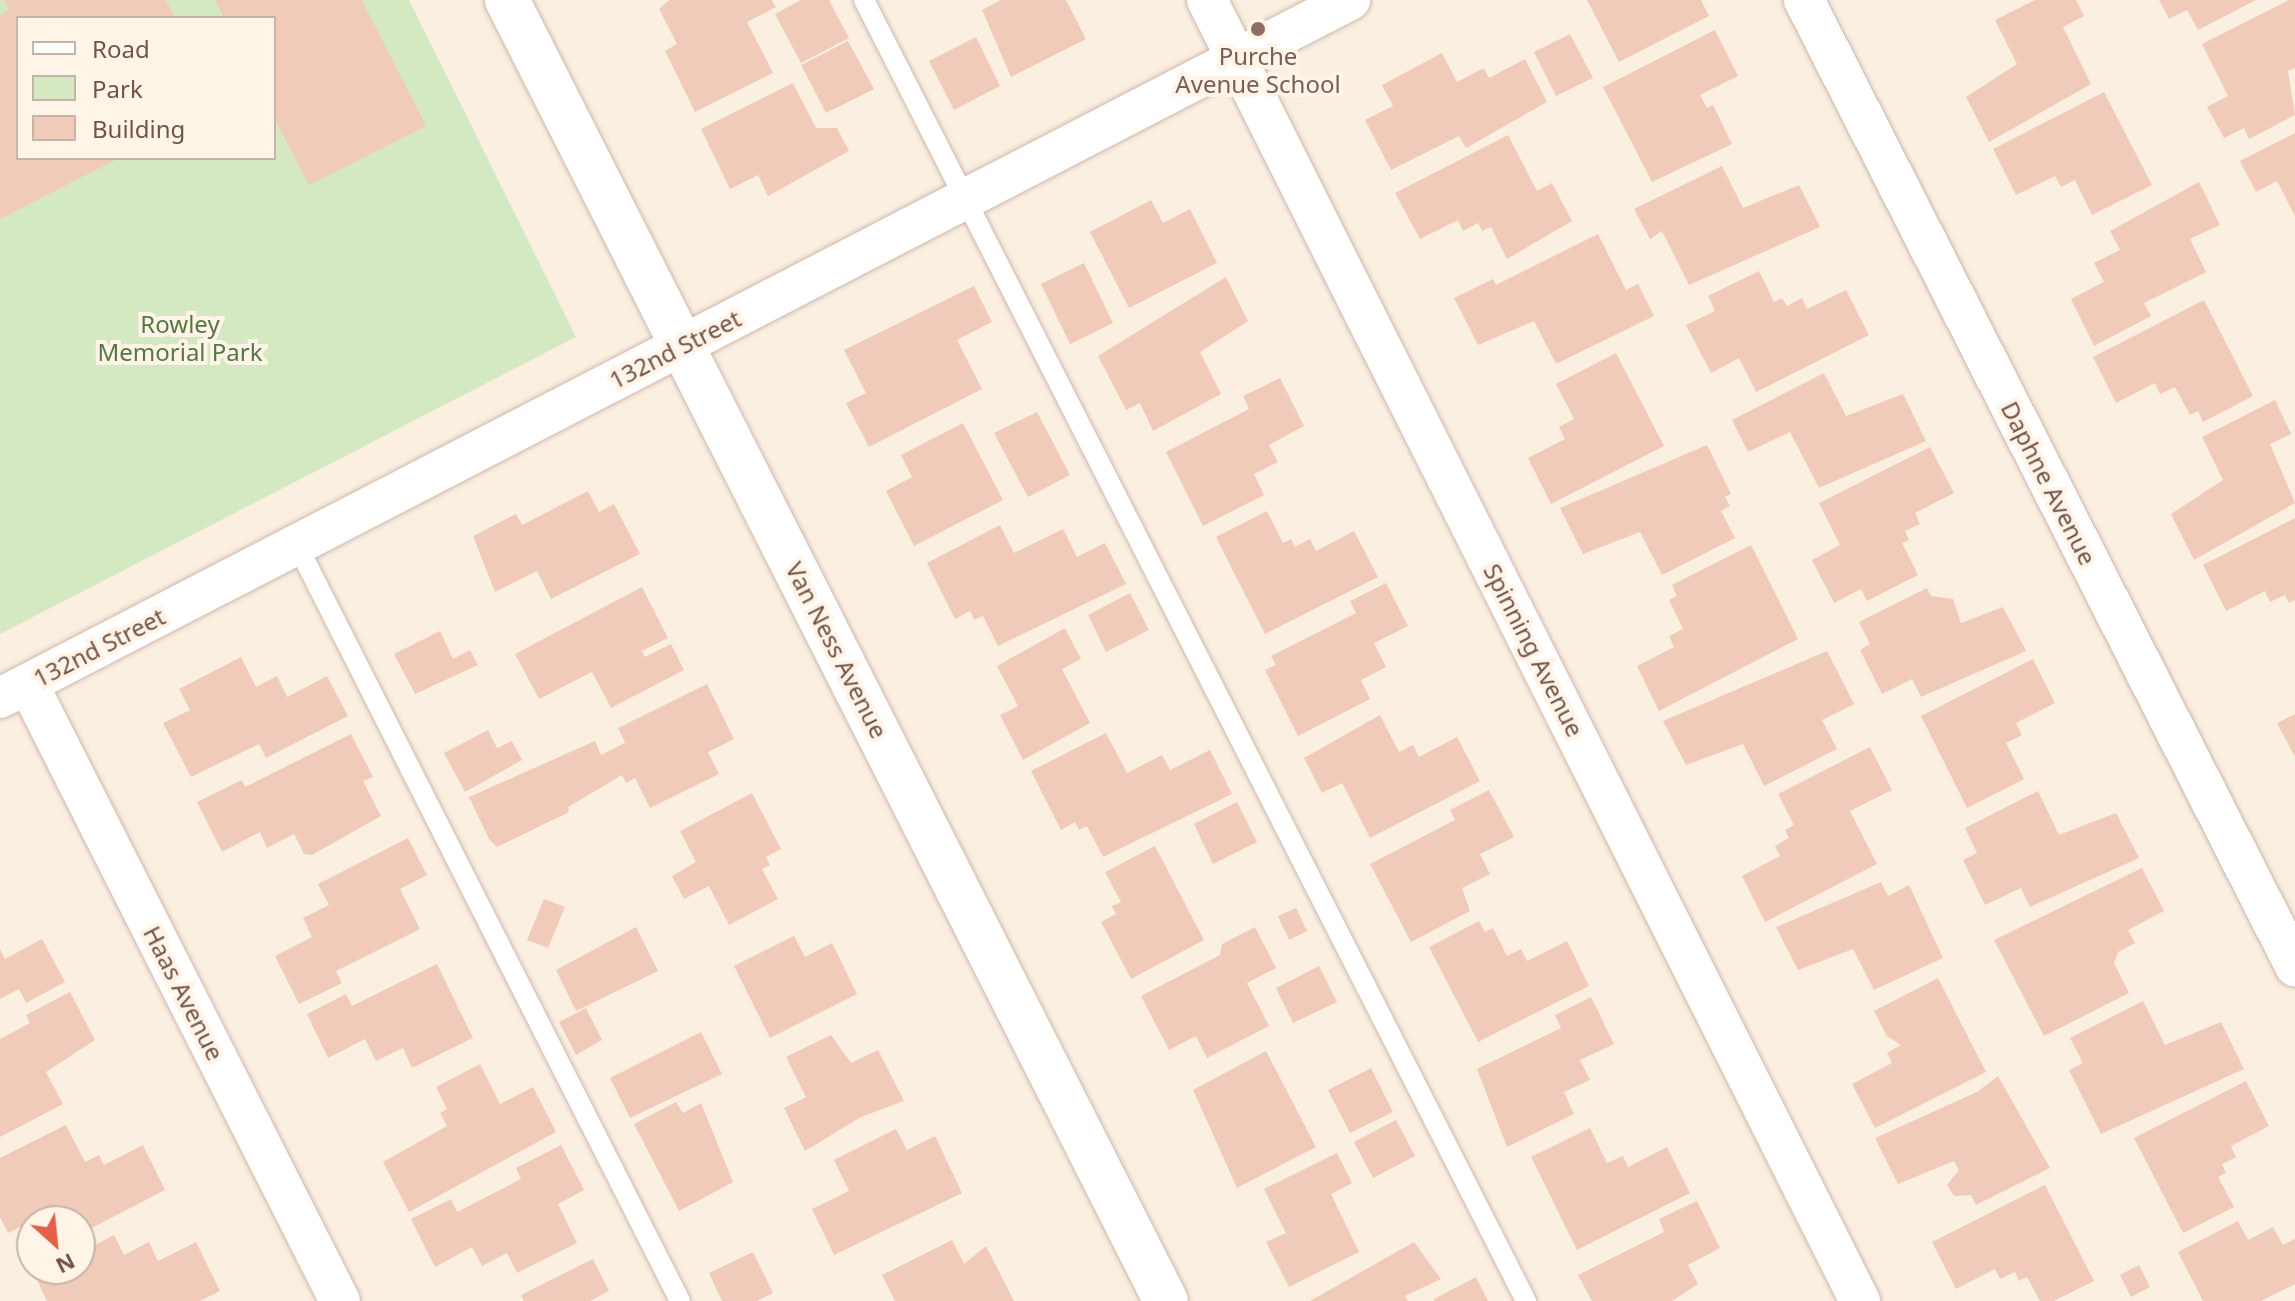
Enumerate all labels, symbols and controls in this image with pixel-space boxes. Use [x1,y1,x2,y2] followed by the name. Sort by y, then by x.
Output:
[16,16,276,160] legend
[1249,20,1267,38] marker: Purche Avenue School
[92,32,150,65] text: Road
[1175,42,1341,98] place label: Purche Avenue School
[92,72,143,105] text: Park
[92,112,185,145] text: Building
[604,303,746,395] street label: 132nd Street
[98,310,262,366] park label: Rowley Memorial Park
[1995,397,2103,569] street label: Daphne Avenue
[780,557,894,743] street label: Van Ness Avenue
[1478,559,1590,741] street label: Spinning Avenue
[28,601,170,693] street label: 132nd Street
[138,921,230,1065] street label: Haas Avenue
[16,1205,96,1285] north arrow
[51,1247,81,1282] text: N

